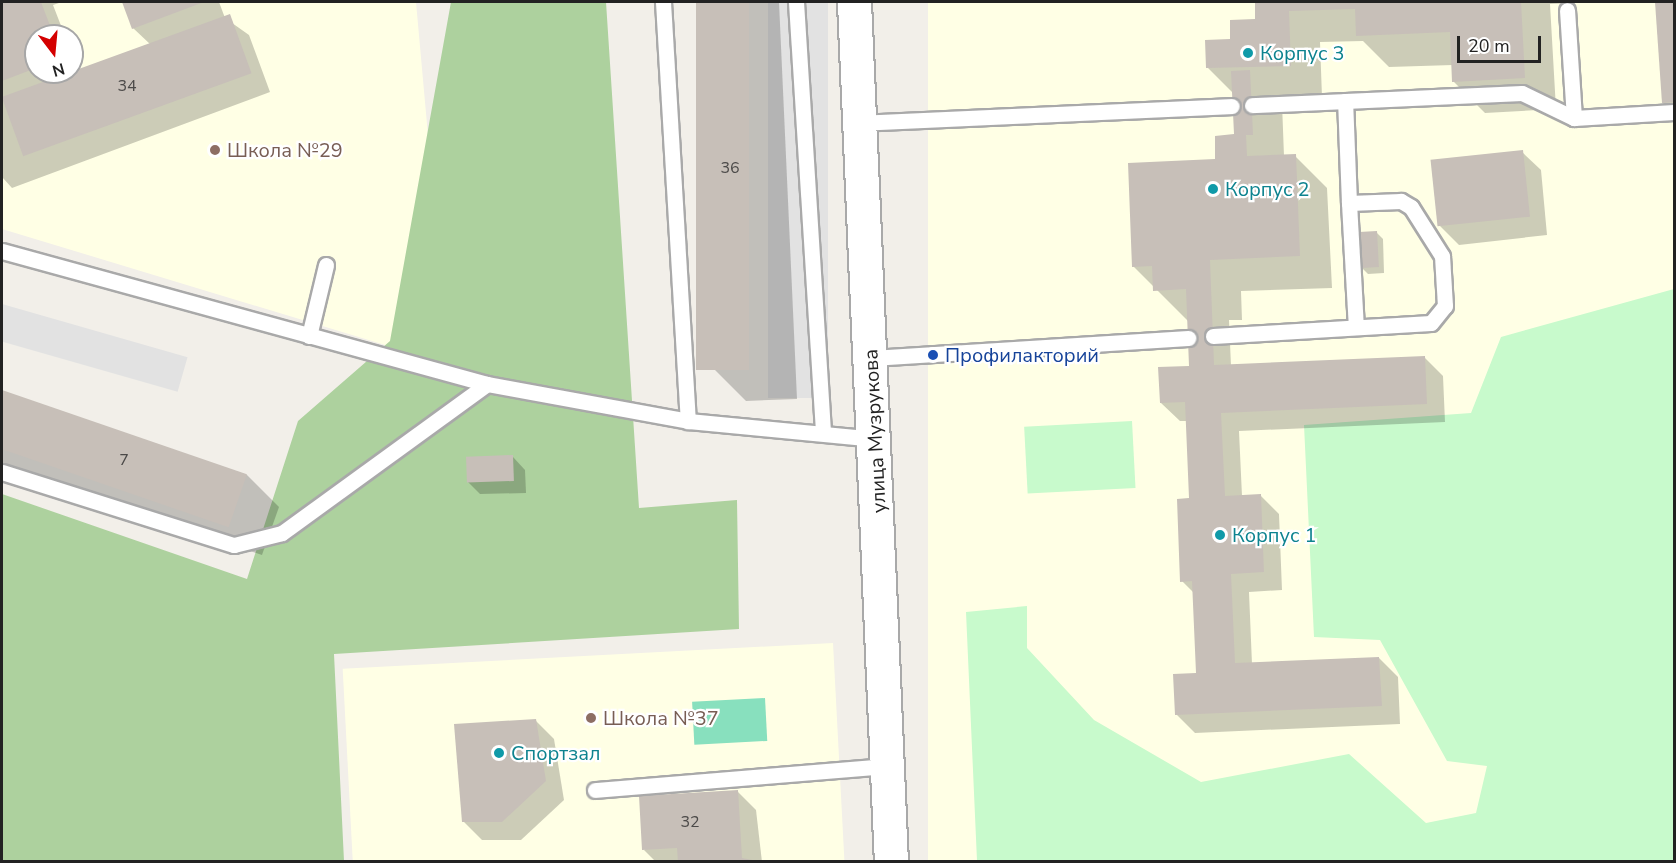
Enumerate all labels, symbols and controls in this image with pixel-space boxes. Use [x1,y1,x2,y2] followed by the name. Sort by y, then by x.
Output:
[24,24,84,84] north arrow
[1460,24,1544,62] scale bar
[1468,34,1510,58] text: 20 m
[1260,41,1345,65] place label: Корпус 3
[1241,46,1255,60] marker: Корпус 3
[50,57,67,82] text: N
[117,76,137,96] house number: 34
[227,138,343,162] place label: Школа №29
[208,143,222,157] marker: Школа №29
[720,158,740,178] house number: 36
[1225,177,1310,201] place label: Корпус 2
[1206,182,1220,196] marker: Корпус 2
[945,343,1099,367] place label: Профилакторий
[859,348,891,514] street label: улица Музрукова
[926,348,940,362] marker: Профилакторий
[119,450,129,470] house number: 7
[1232,523,1317,547] place label: Корпус 1
[1213,528,1227,542] marker: Корпус 1
[603,706,719,730] place label: Школа №37
[584,711,598,725] marker: Школа №37
[511,741,600,765] place label: Спортзал
[492,746,506,760] marker: Спортзал
[680,812,700,832] house number: 32

